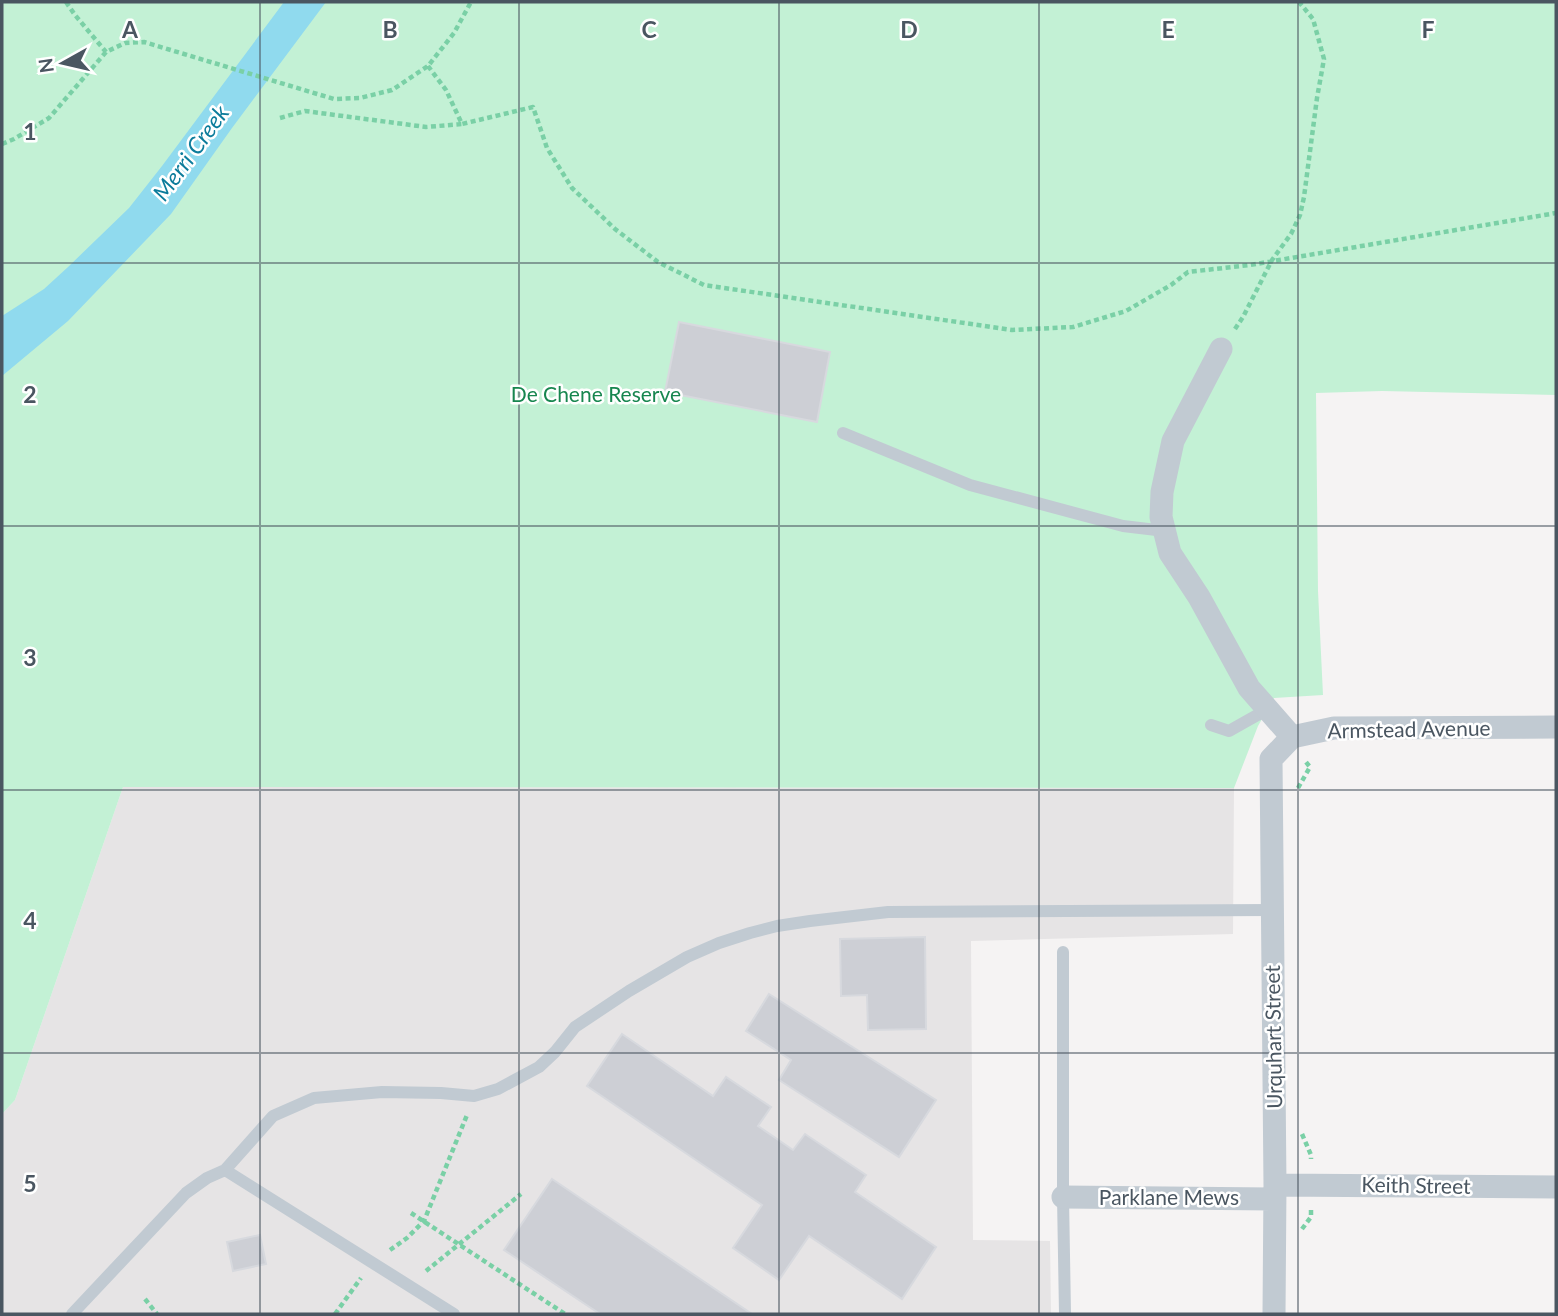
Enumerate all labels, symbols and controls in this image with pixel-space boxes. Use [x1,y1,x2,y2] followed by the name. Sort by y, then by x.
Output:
[121,15,139,43] text: A
[382,15,398,43] text: B
[641,15,657,43] text: C
[900,15,918,43] text: D
[1161,15,1175,43] text: E
[1421,15,1435,43] text: F
[28,28,98,98] north arrow
[33,57,58,74] text: N
[146,98,235,206] water label: Merri Creek
[23,117,37,145] text: 1
[23,380,37,408] text: 2
[511,381,681,406] park label: De Chene Reserve
[23,643,37,671] text: 3
[1327,715,1491,742] street label: Armstead Avenue
[23,906,37,934] text: 4
[1259,964,1286,1109] street label: Urquhart Street
[23,1169,37,1197] text: 5
[1361,1171,1471,1198] street label: Keith Street
[1099,1184,1239,1209] street label: Parklane Mews

